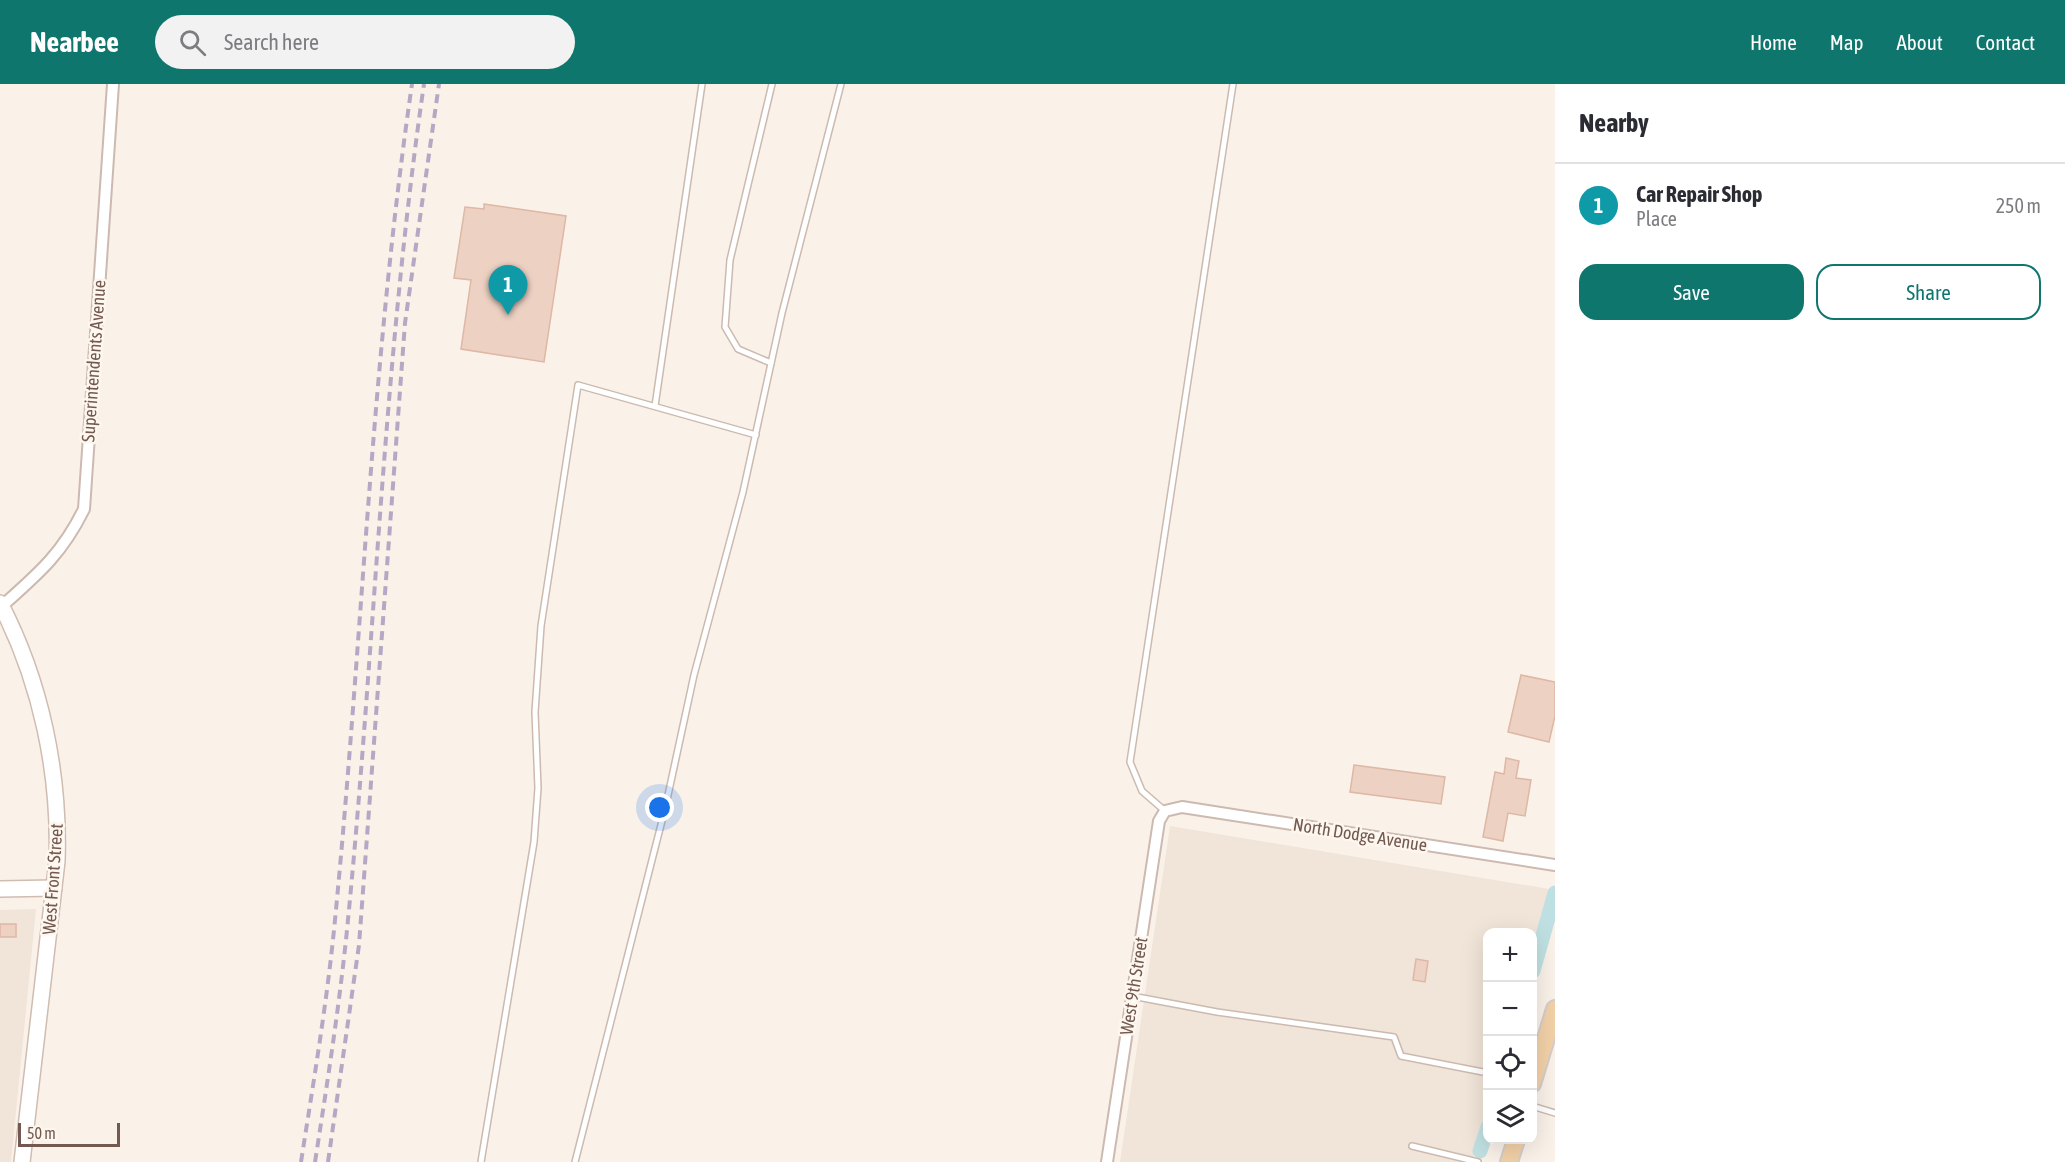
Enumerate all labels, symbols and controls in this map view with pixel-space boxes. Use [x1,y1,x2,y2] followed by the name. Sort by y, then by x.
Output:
[155,15,575,69] search box
[30,26,119,58] text: Nearbee
[176,26,209,59] icon: search
[224,29,319,55] text: Search here
[1750,30,1797,54] text: Home
[1830,30,1864,54] text: Map
[1897,30,1943,54] text: About
[1976,30,2035,54] text: Contact
[1579,108,1649,138] text: Nearby
[1636,181,1763,207] text: Car Repair Shop
[1594,194,1603,217] text: 1
[1996,194,2041,217] text: 250 m
[1636,207,1677,230] text: Place
[1579,264,1804,320] button: Save
[1816,264,2041,320] button: Share
[488,266,528,315] pin: 1
[77,279,110,443] street label: Superintendents Avenue
[645,793,674,822] your location
[1292,814,1429,855] street label: North Dodge Avenue
[38,823,67,935] street label: West Front Street
[1483,928,1537,1144] map controls
[1483,928,1537,982] button: +
[1115,935,1152,1036] street label: West 9th Street
[1483,982,1537,1036] button: −
[1483,1036,1537,1090] button: locate
[1483,1090,1537,1144] button: layers
[18,1120,120,1148] scale bar
[27,1124,56,1142] text: 50 m

